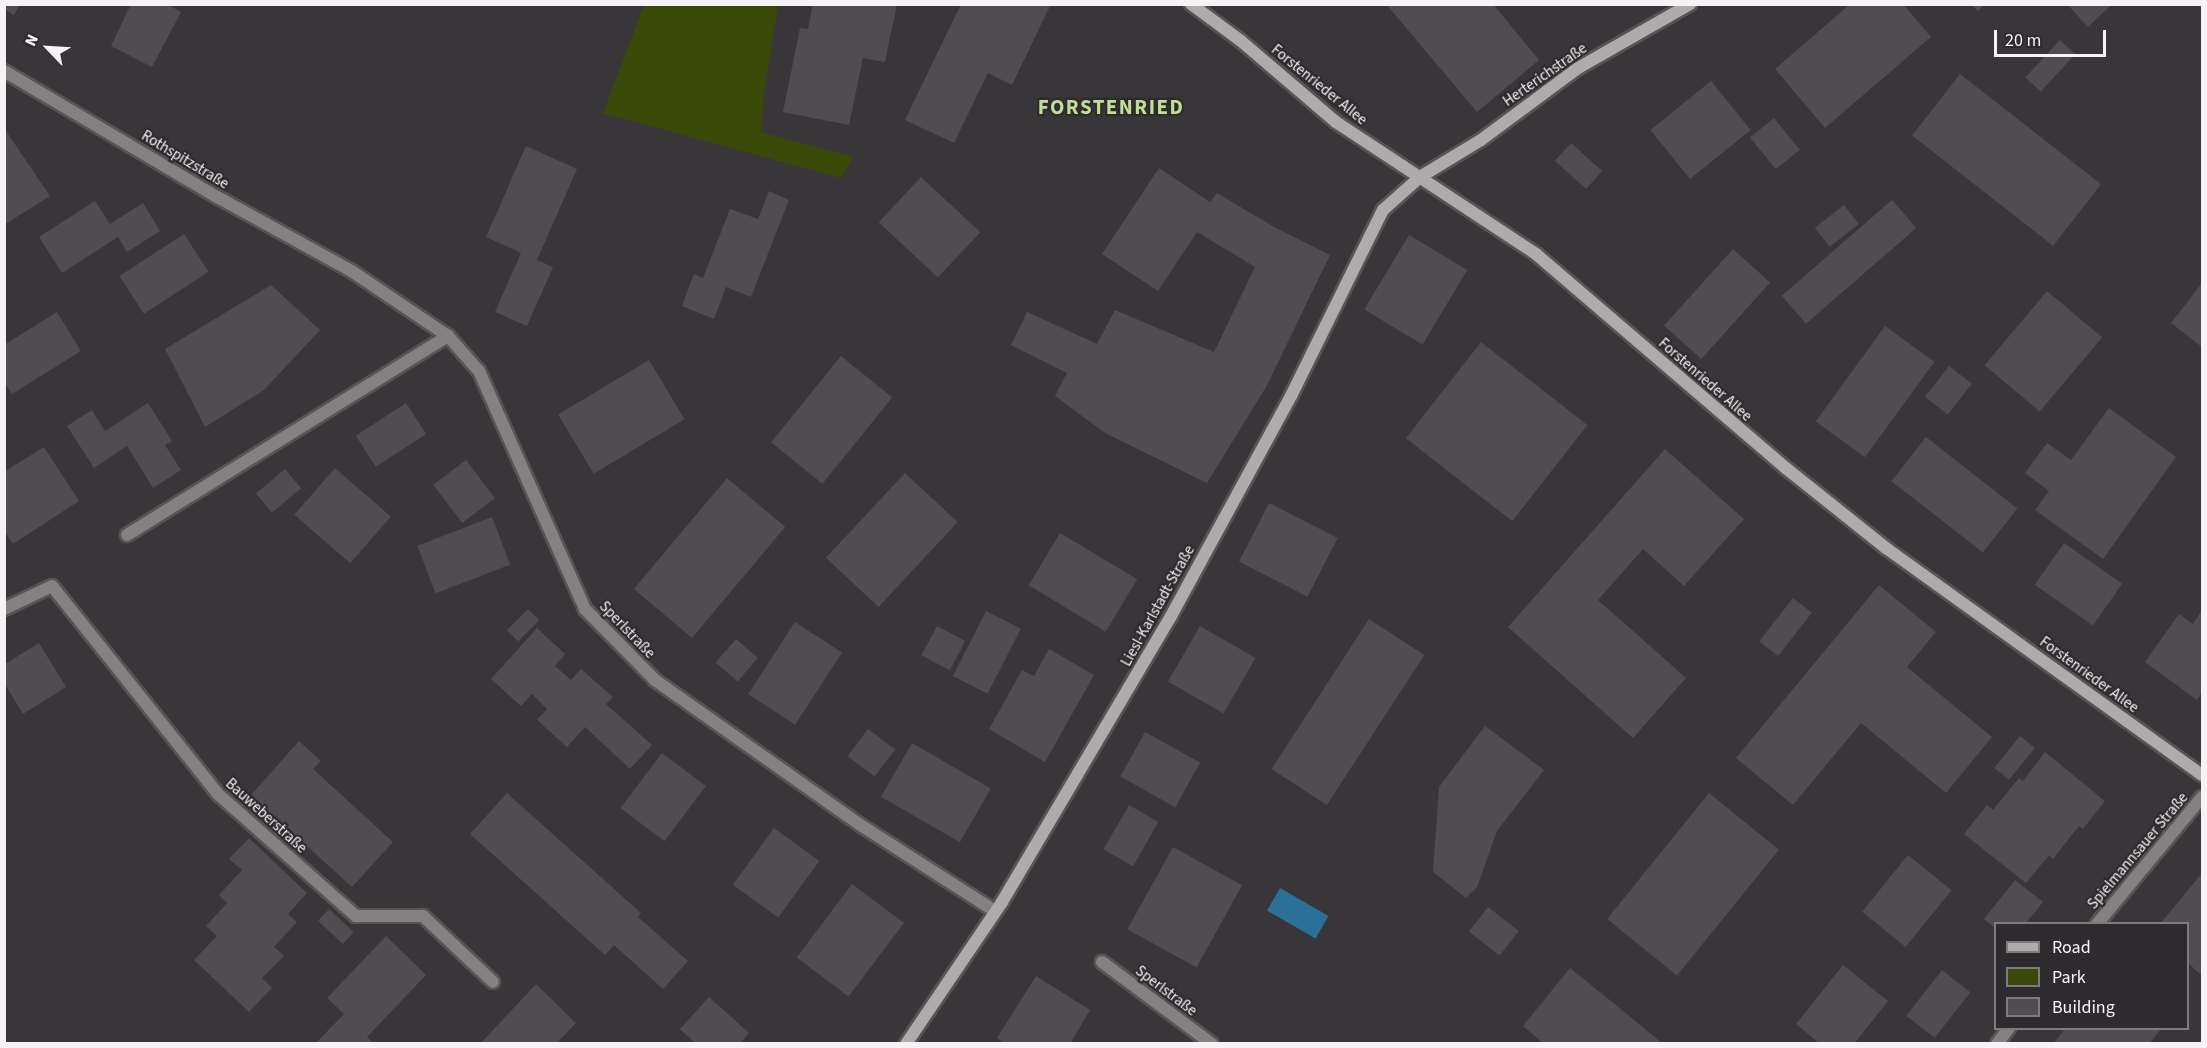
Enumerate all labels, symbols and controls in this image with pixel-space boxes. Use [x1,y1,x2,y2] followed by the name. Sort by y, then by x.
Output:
[18,18,78,78] north arrow
[1997,18,2110,56] scale bar
[2005,28,2041,53] text: 20 m
[19,31,44,50] text: N
[1500,39,1590,111] street label: Herterichstraße
[1268,41,1370,129] street label: Forstenrieder Allee
[1038,94,1184,120] district label: FORSTENRIED
[138,127,232,193] street label: Rothspitzstraße
[1655,335,1755,425] street label: Forstenrieder Allee
[1117,542,1199,670] street label: Liesl-Karlstadt-Straße
[595,598,659,662] street label: Sperlstraße
[2036,633,2142,717] street label: Forstenrieder Allee
[222,775,310,857] street label: Bauweberstraße
[2084,789,2192,913] street label: Spielmannsauer Straße
[1994,922,2189,1030] legend
[2052,935,2091,960] text: Road
[1132,962,1200,1020] street label: Sperlstraße
[2052,965,2086,990] text: Park
[2052,995,2115,1020] text: Building

